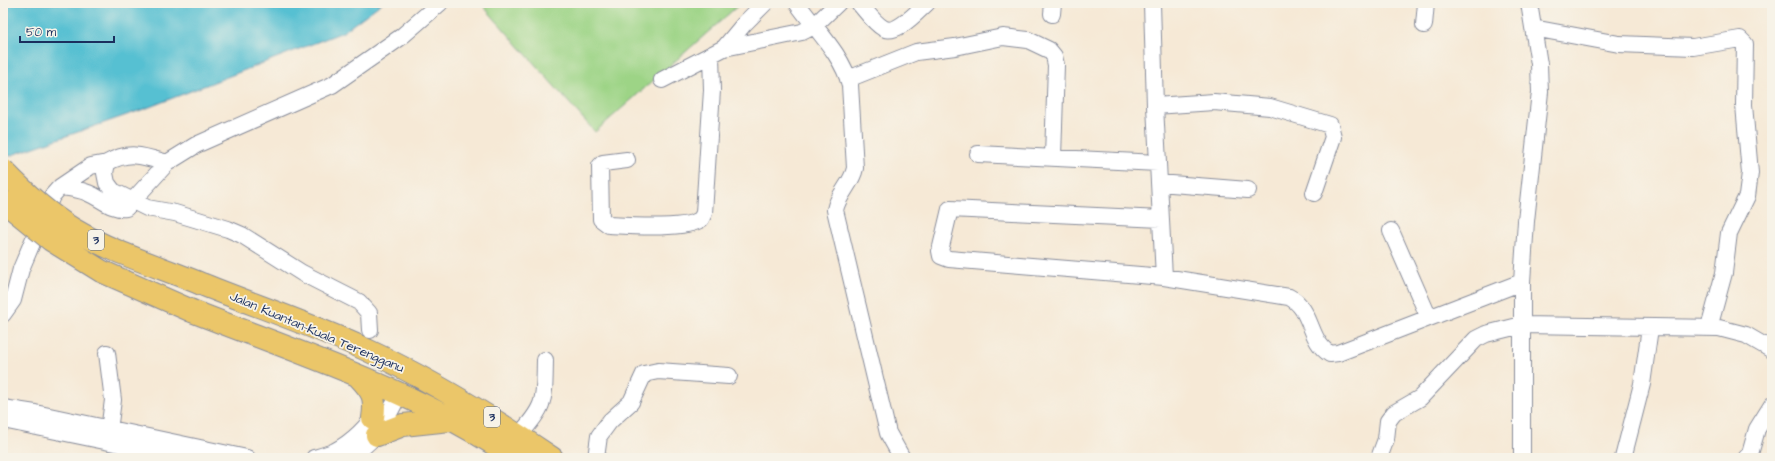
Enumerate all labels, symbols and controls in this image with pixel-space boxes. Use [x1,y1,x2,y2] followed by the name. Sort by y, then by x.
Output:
[20,18,114,44] scale bar
[26,24,57,41] text: 50 m
[88,230,104,250] road number: 3
[227,287,407,378] street label: Jalan Kuantan-Kuala Terengganu
[484,407,500,427] road number: 3

